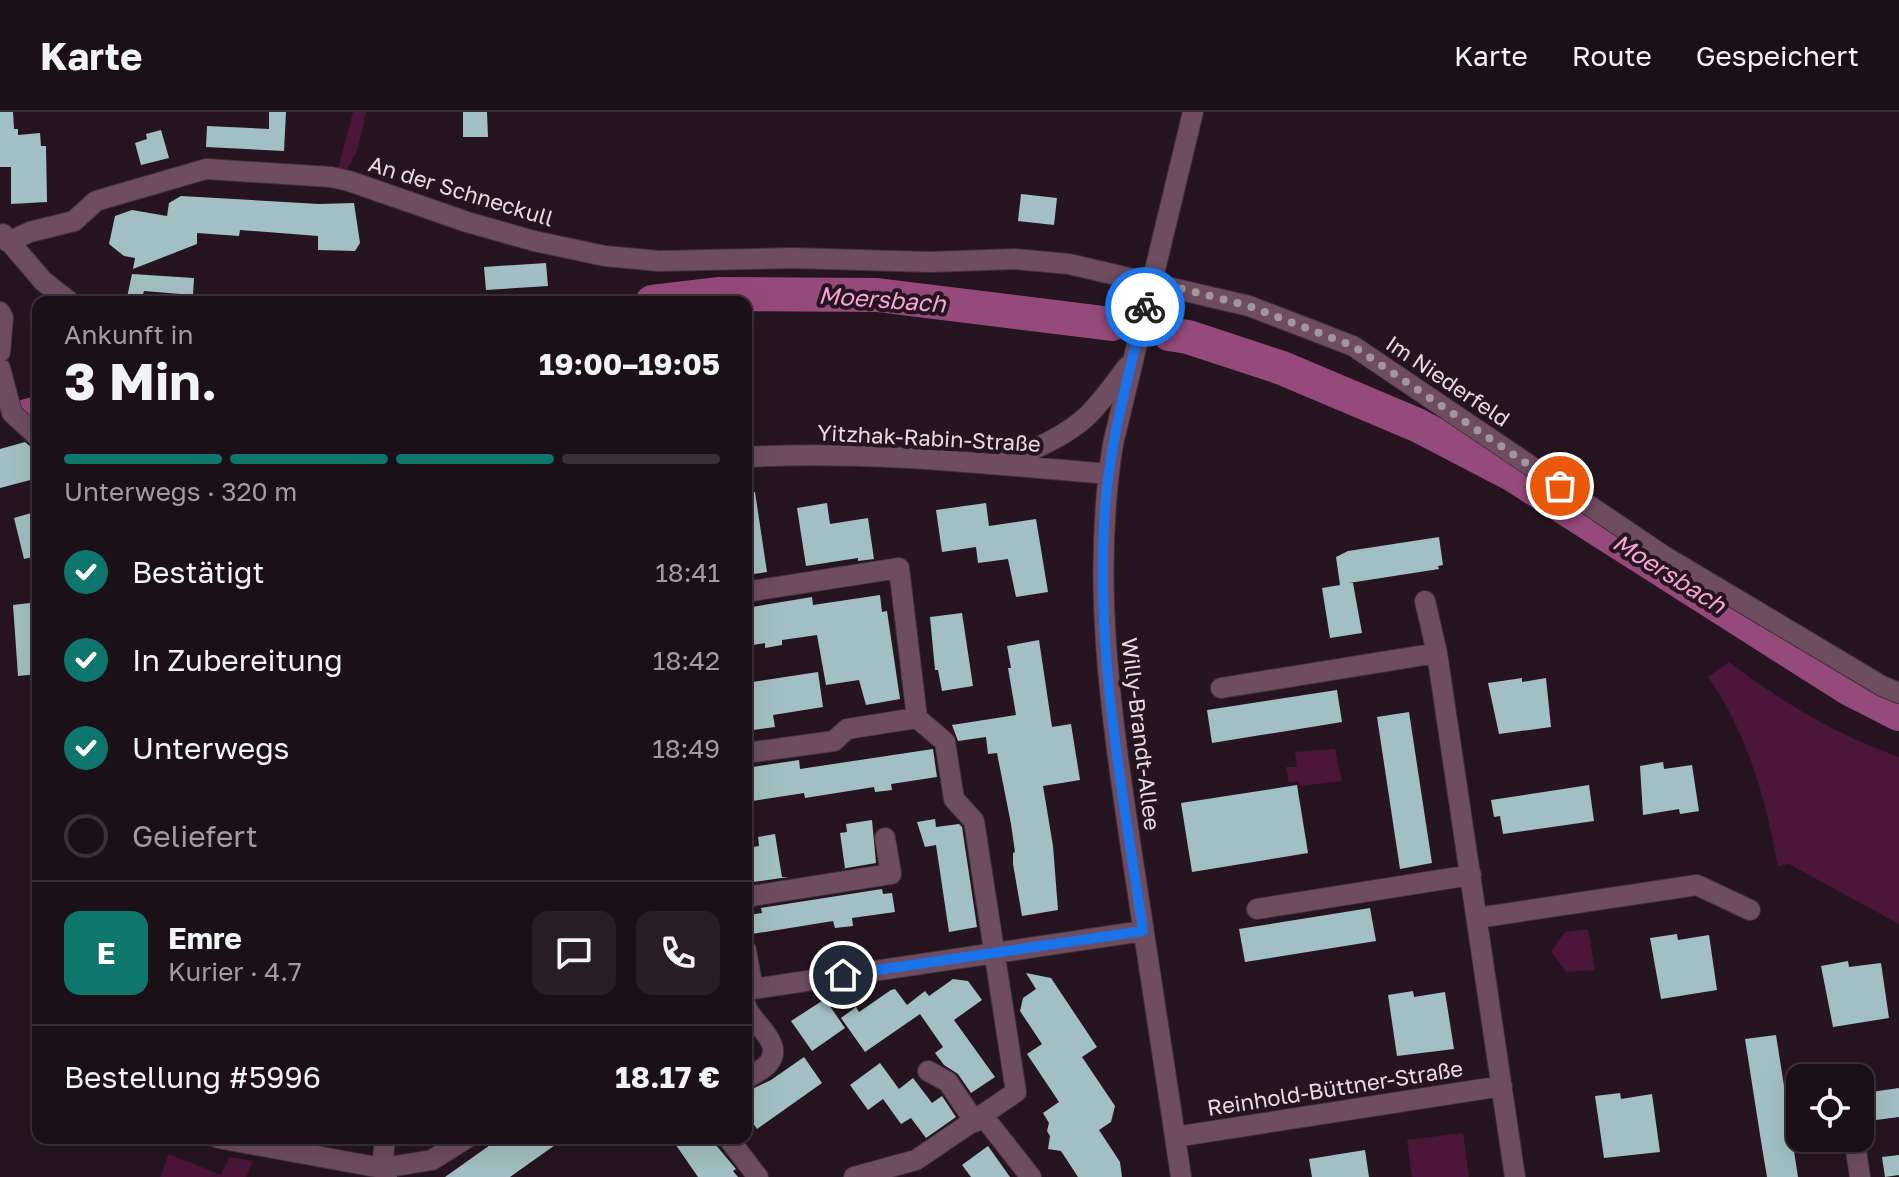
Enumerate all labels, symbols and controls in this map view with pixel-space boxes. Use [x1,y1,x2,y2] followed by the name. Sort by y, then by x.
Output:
[40,33,142,78] text: Karte
[1454,39,1528,72] text: Karte
[1572,39,1652,72] text: Route
[1696,39,1859,72] text: Gespeichert
[365,150,557,231] street label: An der Schneckull
[1105,267,1185,347] courier
[818,280,948,317] water label: Moersbach
[1123,285,1167,329] icon: bike
[64,319,193,350] text: Ankunft in
[1381,329,1515,432] street label: Im Niederfeld
[539,346,720,382] text: 19:00–19:05
[64,349,217,411] text: 3 Min.
[817,418,1041,457] street label: Yitzhak-Rabin-Straße
[1526,452,1594,520] pin
[1538,464,1582,508] icon: bag
[64,476,297,507] text: Unterwegs · 320 m
[1608,527,1732,619] water label: Moersbach
[64,550,108,594] icon: check
[132,554,265,590] text: Bestätigt
[655,557,720,588] text: 18:41
[1116,636,1167,832] street label: Willy-Brandt-Allee
[64,638,108,682] icon: check
[132,642,343,678] text: In Zubereitung
[653,645,720,676] text: 18:42
[64,726,108,770] icon: check
[132,730,290,766] text: Unterwegs
[652,733,720,764] text: 18:49
[132,818,258,854] text: Geliefert
[532,911,616,995] button: chat
[636,911,720,995] button: phone
[168,920,242,956] text: Emre
[97,935,115,971] text: E
[809,941,877,1009] pin
[821,953,865,997] icon: home
[168,956,302,987] text: Kurier · 4.7
[1205,1054,1465,1121] street label: Reinhold-Büttner-Straße
[64,1059,321,1095] text: Bestellung #5996
[615,1059,720,1095] text: 18.17 €
[1786,1064,1874,1152] map controls
[1786,1064,1874,1152] button: locate

